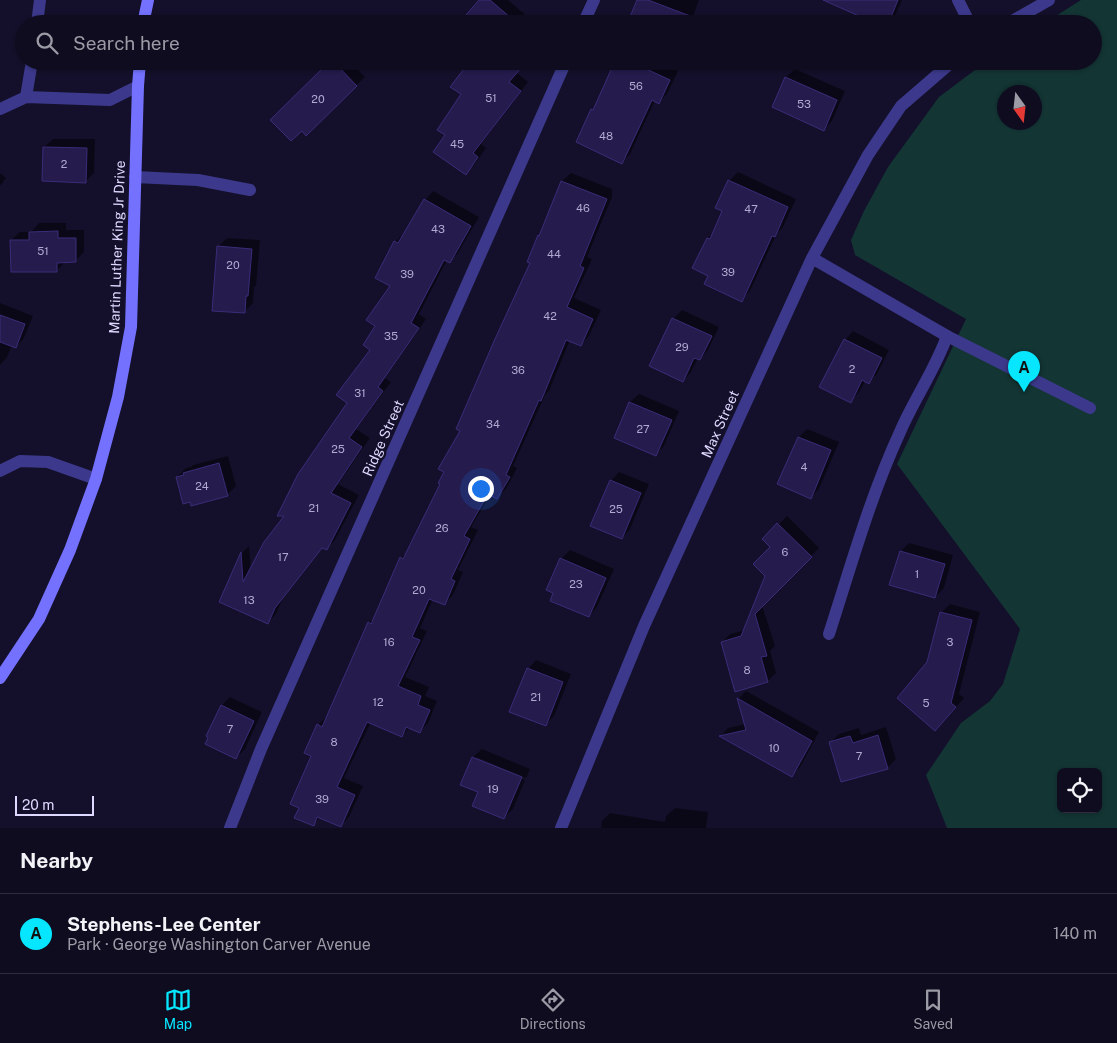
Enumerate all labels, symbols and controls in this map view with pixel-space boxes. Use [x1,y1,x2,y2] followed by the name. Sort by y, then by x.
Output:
[15,15,1102,70] search box
[33,29,61,57] icon: search
[73,32,180,54] text: Search here
[629,80,643,92] house number: 56
[997,85,1042,130] north arrow
[485,92,497,104] house number: 51
[311,93,325,105] house number: 20
[797,98,811,110] house number: 53
[599,130,613,142] house number: 48
[450,138,464,150] house number: 45
[61,158,68,170] house number: 2
[106,160,128,334] street label: Martin Luther King Jr Drive
[576,202,590,214] house number: 46
[744,203,758,215] house number: 47
[431,223,445,235] house number: 43
[37,245,49,257] house number: 51
[547,248,561,260] house number: 44
[226,259,240,271] house number: 20
[721,266,735,278] house number: 39
[400,268,414,280] house number: 39
[543,310,557,322] house number: 42
[384,330,398,342] house number: 35
[675,341,689,353] house number: 29
[1008,351,1040,392] pin: A
[849,363,856,375] house number: 2
[511,364,525,376] house number: 36
[354,387,366,399] house number: 31
[698,388,742,460] street label: Max Street
[359,397,407,479] street label: Ridge Street
[486,418,500,430] house number: 34
[636,423,650,435] house number: 27
[331,443,345,455] house number: 25
[801,461,808,473] house number: 4
[468,476,494,502] your location
[195,480,209,492] house number: 24
[308,502,320,514] house number: 21
[609,503,623,515] house number: 25
[435,522,449,534] house number: 26
[782,546,789,558] house number: 6
[277,551,289,563] house number: 17
[915,568,919,580] house number: 1
[569,578,583,590] house number: 23
[412,584,426,596] house number: 20
[243,594,255,606] house number: 13
[383,636,395,648] house number: 16
[947,636,954,648] house number: 3
[743,664,751,676] house number: 8
[530,691,542,703] house number: 21
[372,696,384,708] house number: 12
[922,697,930,709] house number: 5
[227,723,234,735] house number: 7
[330,736,338,748] house number: 8
[768,742,780,754] house number: 10
[856,750,863,762] house number: 7
[1057,768,1102,813] map controls
[1057,768,1102,813] button: locate
[487,783,499,795] house number: 19
[15,793,94,816] scale bar
[315,793,329,805] house number: 39
[22,797,54,813] text: 20 m
[20,848,93,873] text: Nearby
[67,913,261,935] text: Stephens-Lee Center
[30,924,42,943] text: A
[1053,924,1097,943] text: 140 m
[67,935,371,954] text: Park · George Washington Carver Avenue
[164,986,192,1032] tab: Map
[520,986,586,1032] tab: Directions
[913,986,953,1032] tab: Saved

